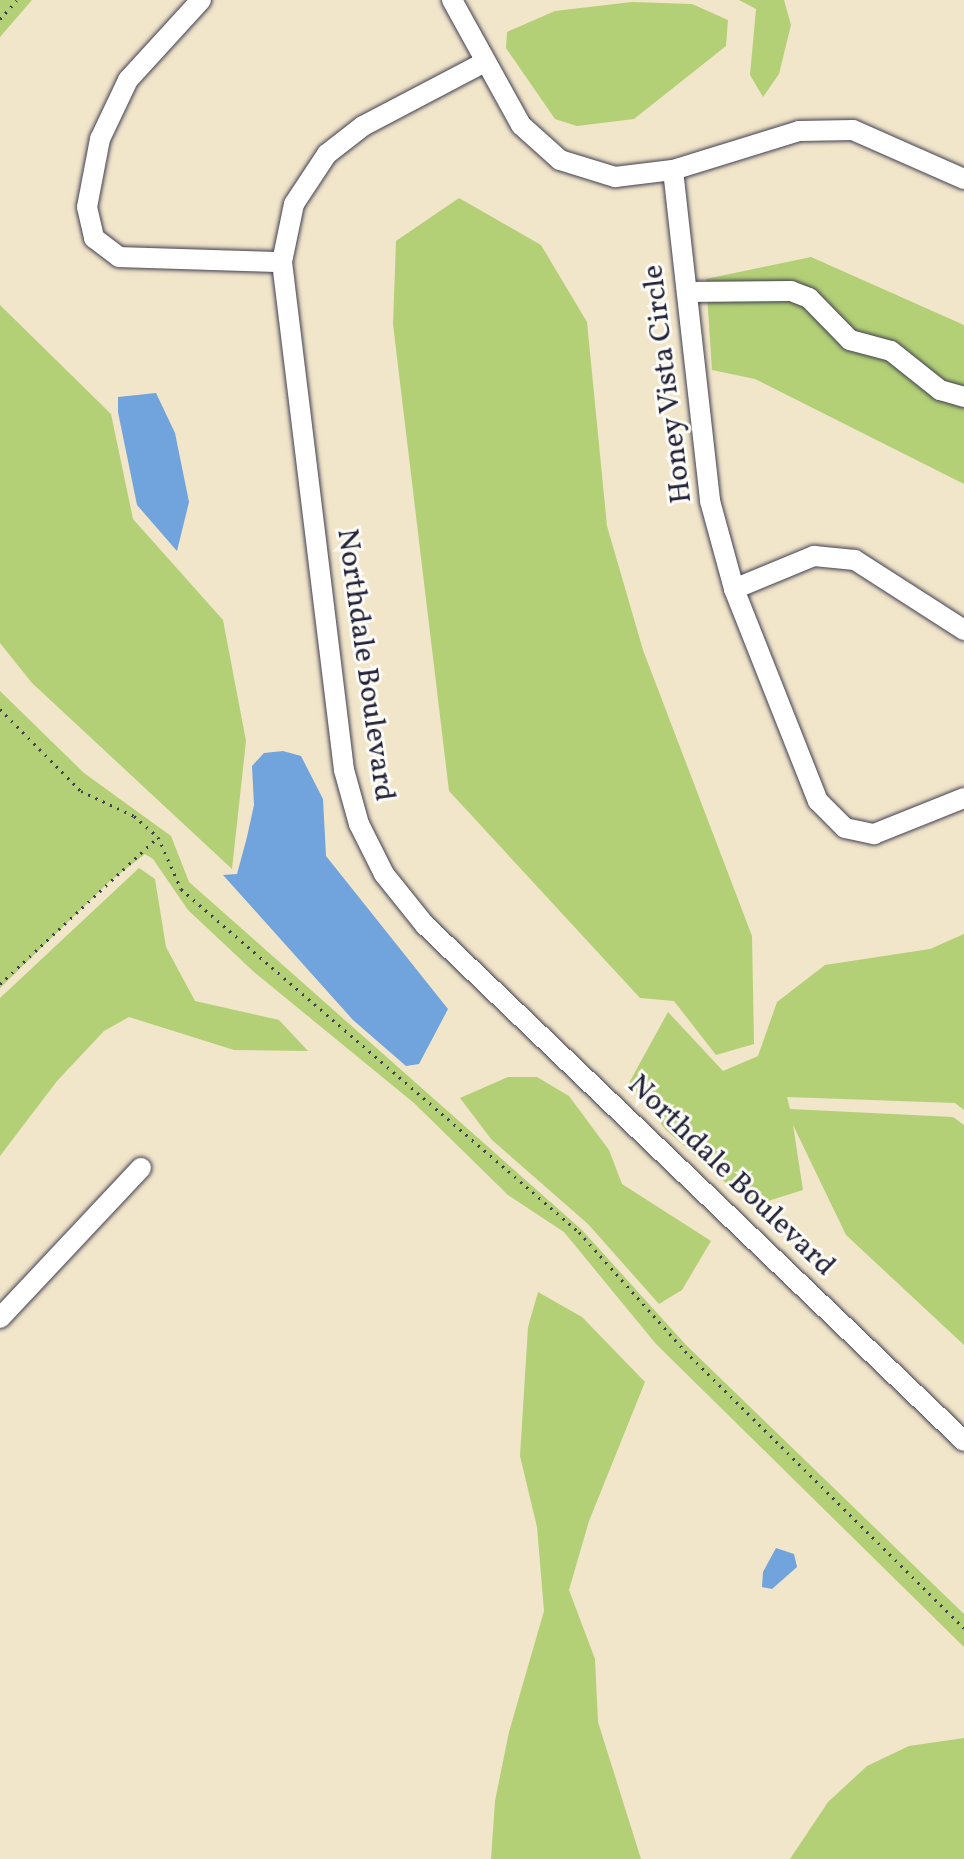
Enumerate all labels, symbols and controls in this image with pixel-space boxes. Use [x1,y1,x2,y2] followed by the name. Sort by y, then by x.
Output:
[635,262,701,506] street label: Honey Vista Circle
[328,526,402,804] street label: Northdale Boulevard
[620,1068,842,1284] street label: Northdale Boulevard

